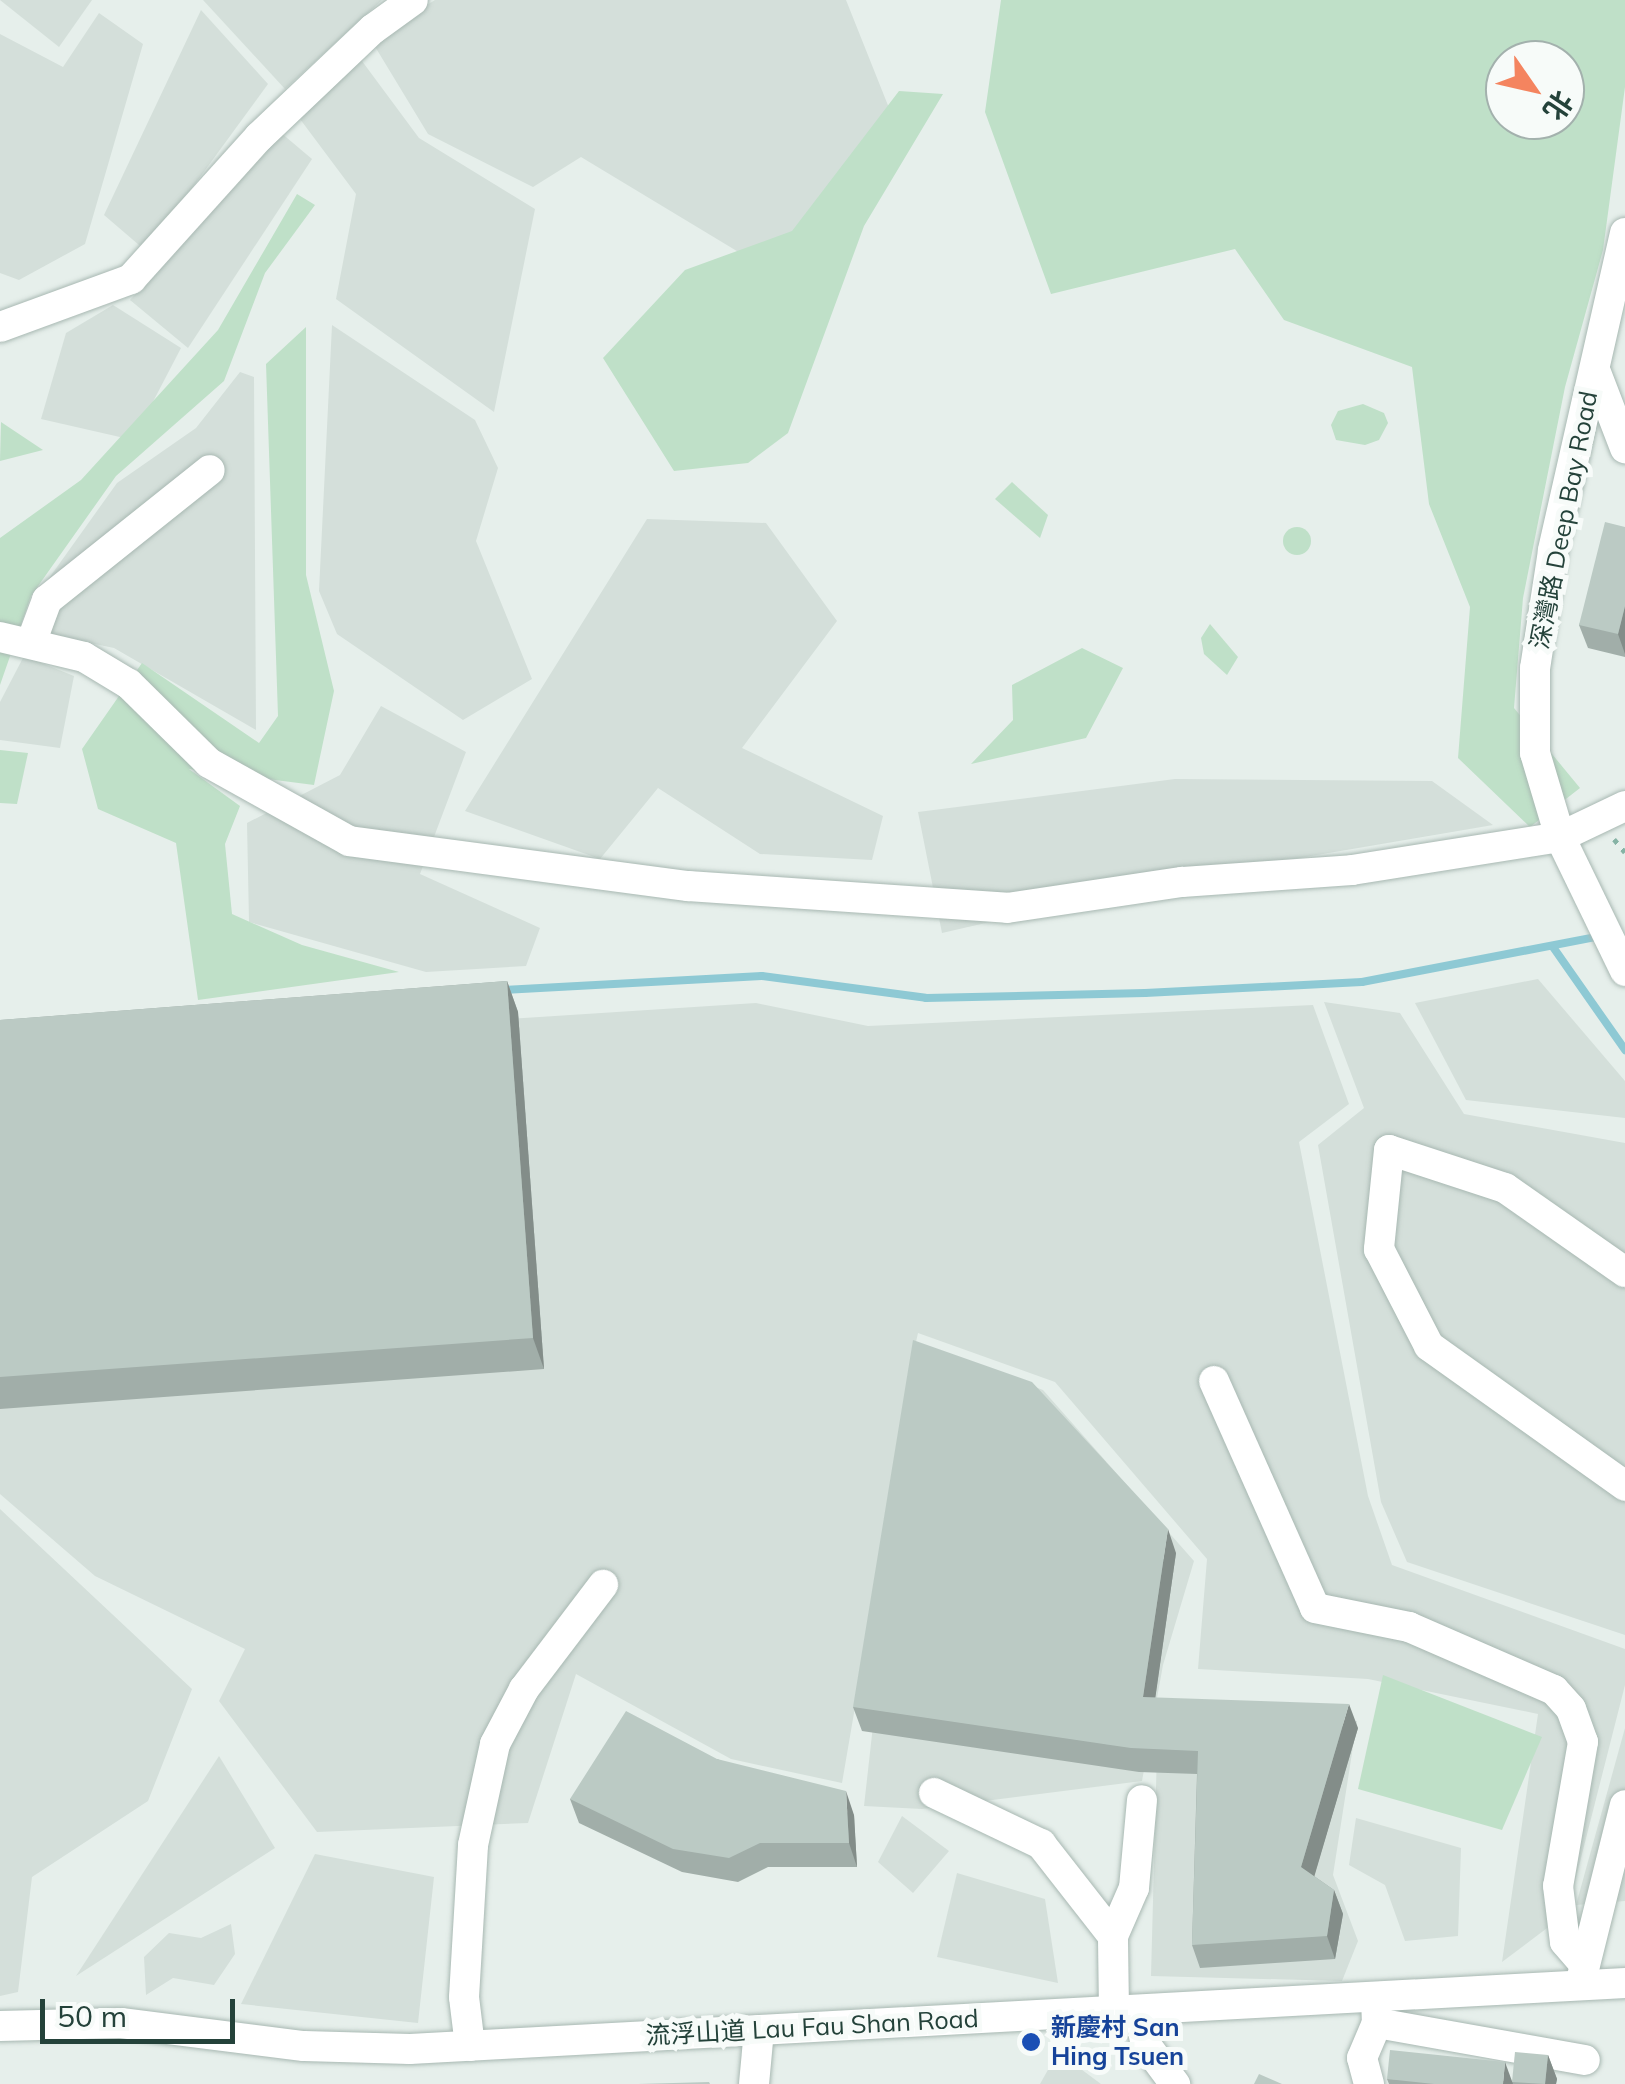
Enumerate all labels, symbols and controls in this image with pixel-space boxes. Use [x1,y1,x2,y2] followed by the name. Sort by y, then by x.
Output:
[1485,40,1585,140] north arrow
[1536,85,1581,127] text: 北
[1524,389,1604,651] street label: 深灣路 Deep Bay Road
[45,1979,240,2041] scale bar
[57,1997,127,2035] text: 50 m
[645,2003,979,2051] street label: 流浮山道 Lau Fau Shan Road
[1051,2013,1184,2072] place label: 新慶村 San Hing Tsuen
[1020,2031,1042,2053] marker: 新慶村 San Hing Tsuen

